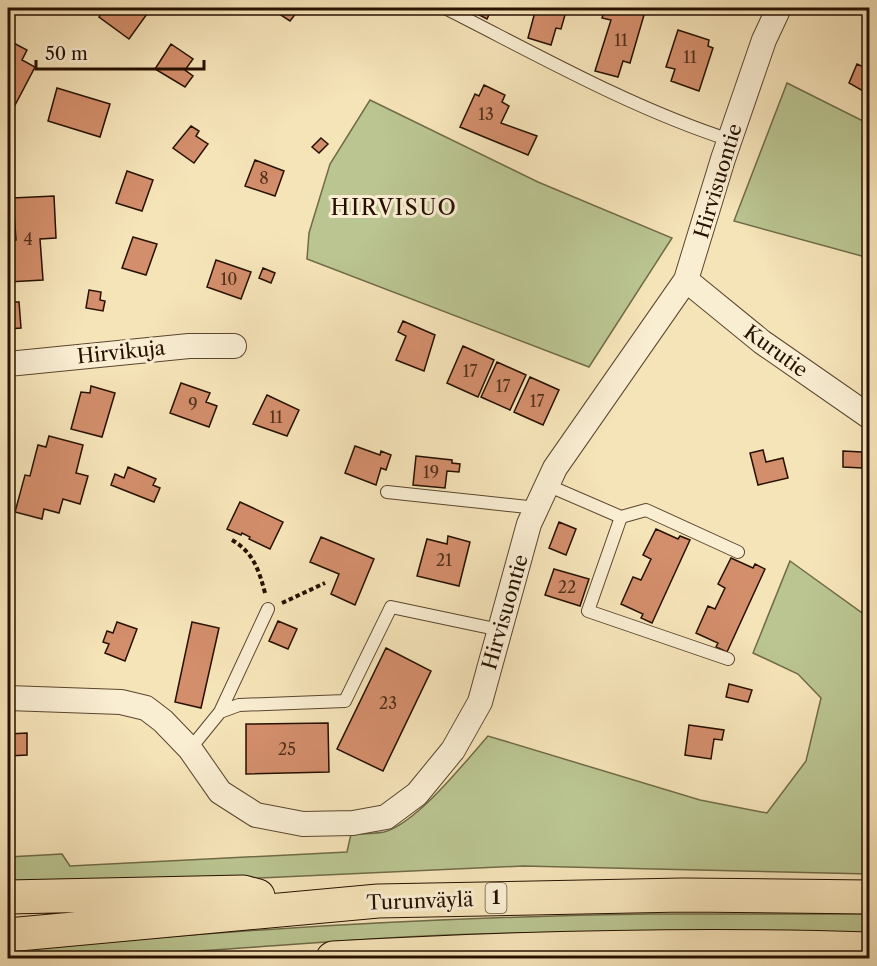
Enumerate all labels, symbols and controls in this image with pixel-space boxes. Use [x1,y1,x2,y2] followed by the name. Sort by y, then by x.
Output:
[614,30,628,50] house number: 11
[36,33,204,71] scale bar
[45,43,88,65] text: 50 m
[683,47,697,67] house number: 11
[478,104,494,124] house number: 13
[689,121,747,241] street label: Hirvisuontie
[259,168,269,188] house number: 8
[331,194,457,221] district label: HIRVISUO
[23,229,33,249] house number: 4
[221,269,237,289] house number: 10
[739,320,813,382] street label: Kurutie
[76,335,167,369] street label: Hirvikuja
[463,361,477,381] house number: 17
[496,376,510,396] house number: 17
[530,391,544,411] house number: 17
[188,394,198,414] house number: 9
[269,407,283,427] house number: 11
[423,462,439,482] house number: 19
[436,550,452,570] house number: 21
[477,552,533,672] street label: Hirvisuontie
[558,577,576,597] house number: 22
[379,693,397,713] house number: 23
[278,739,296,759] house number: 25
[486,883,506,913] road number: 1
[366,887,474,915] street label: Turunväylä

